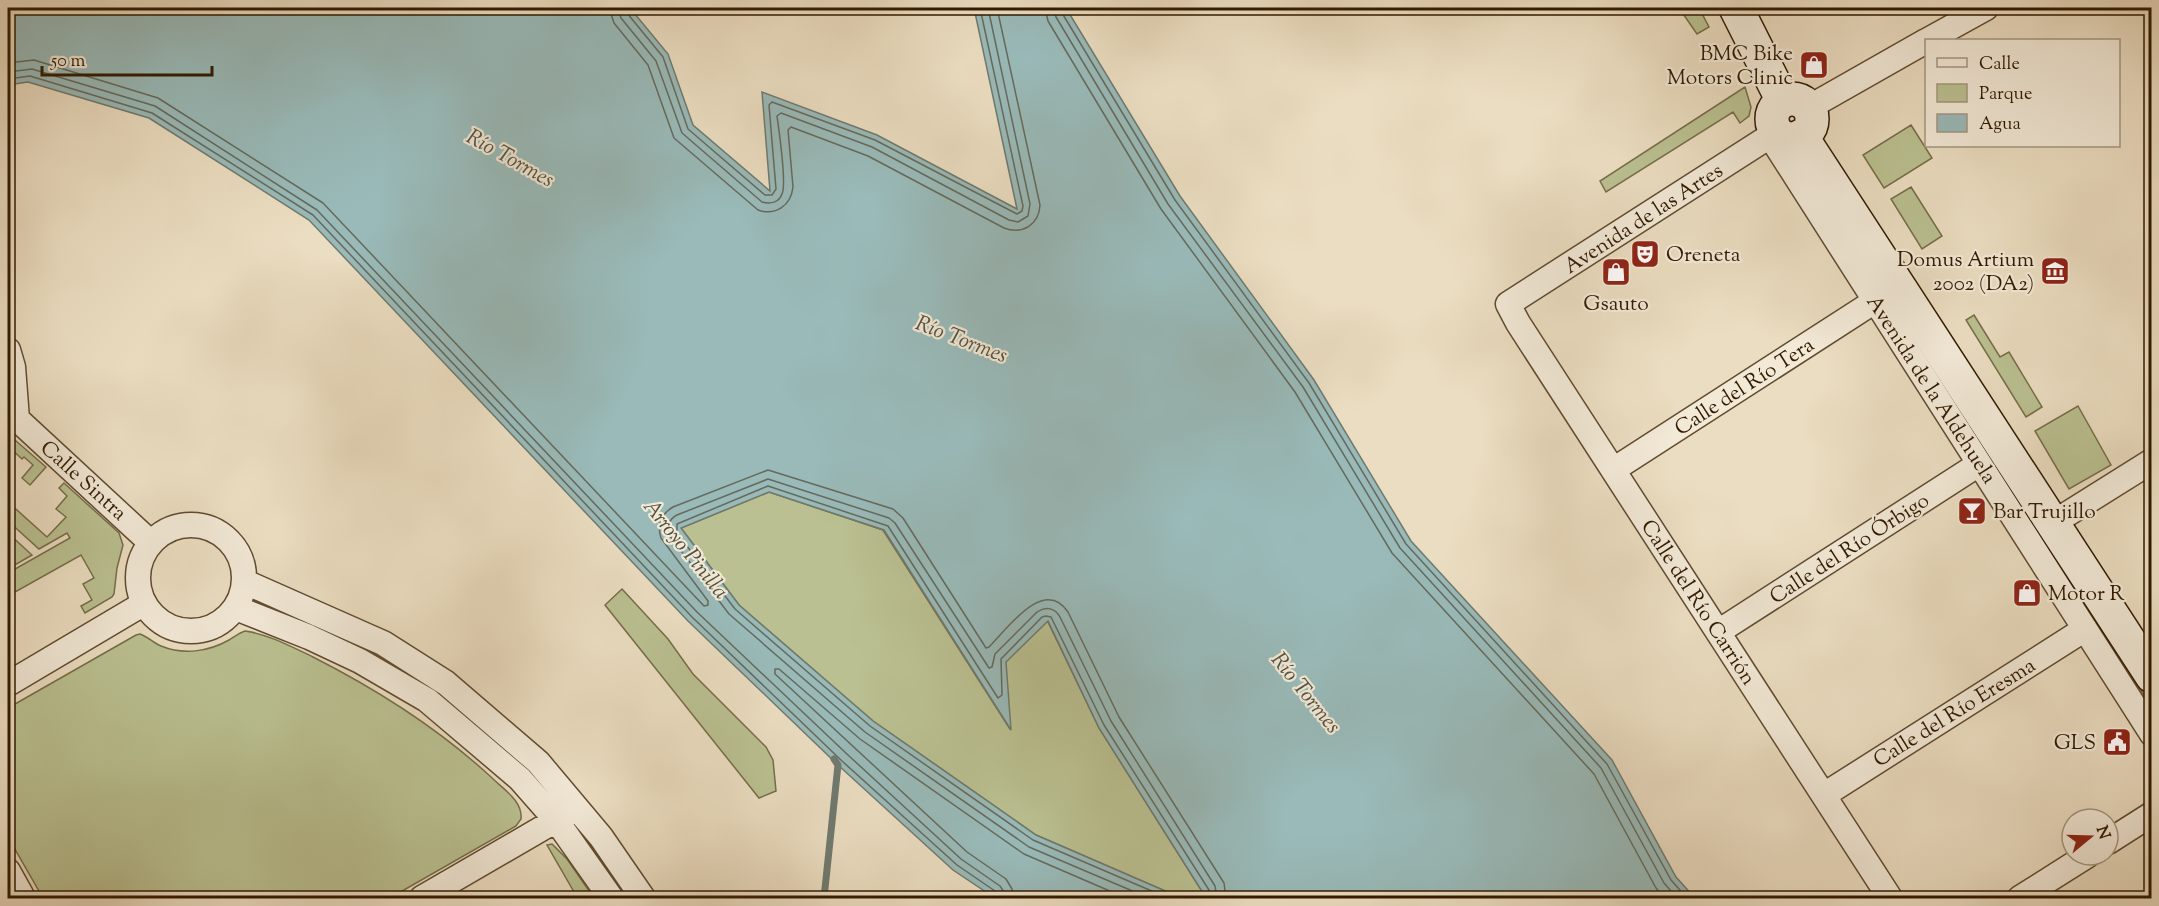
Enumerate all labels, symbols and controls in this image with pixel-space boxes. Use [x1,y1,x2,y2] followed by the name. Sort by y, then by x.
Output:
[42,39,212,77] scale bar
[1925,39,2120,147] legend
[1667,40,1793,94] place label: BMC Bike Motors Clinic
[50,49,86,75] text: 50 m
[1798,49,1830,81] shop icon: BMC Bike Motors Clinic
[1979,52,2020,78] text: Calle
[1979,82,2032,108] text: Parque
[1979,112,2021,138] text: Agua
[460,122,559,197] water label: Río Tormes
[1559,157,1730,282] street label: Avenida de las Artes
[1629,238,1661,270] theatre icon: Oreneta
[1666,241,1741,271] place label: Oreneta
[1897,246,2034,300] place label: Domus Artium 2002 (DA2)
[2039,255,2071,287] museum icon: Domus Artium 2002 (DA2)
[1600,256,1632,288] shop icon: Gsauto
[1583,290,1649,320] place label: Gsauto
[1858,290,2003,491] street label: Avenida de la Aldehuela
[910,309,1012,373] water label: Río Tormes
[1669,331,1821,444] street label: Calle del Río Tera
[33,434,133,529] street label: Calle Sintra
[1764,487,1936,613] street label: Calle del Río Órbigo
[634,493,735,607] water label: Arroyo Pinilla
[1956,495,1988,527] bar icon: Bar Trujillo
[1993,498,2096,528] place label: Bar Trujillo
[1632,514,1762,692] street label: Calle del Río Carrión
[2011,577,2043,609] shop icon: Motor R
[2048,580,2124,610] place label: Motor R
[1262,646,1347,741] water label: Río Tormes
[1868,651,2042,776] street label: Calle del Río Eresma
[2101,726,2133,758] public building icon: GLS
[2054,729,2096,759] place label: GLS
[2060,807,2120,867] north arrow
[2089,823,2115,843] text: N

